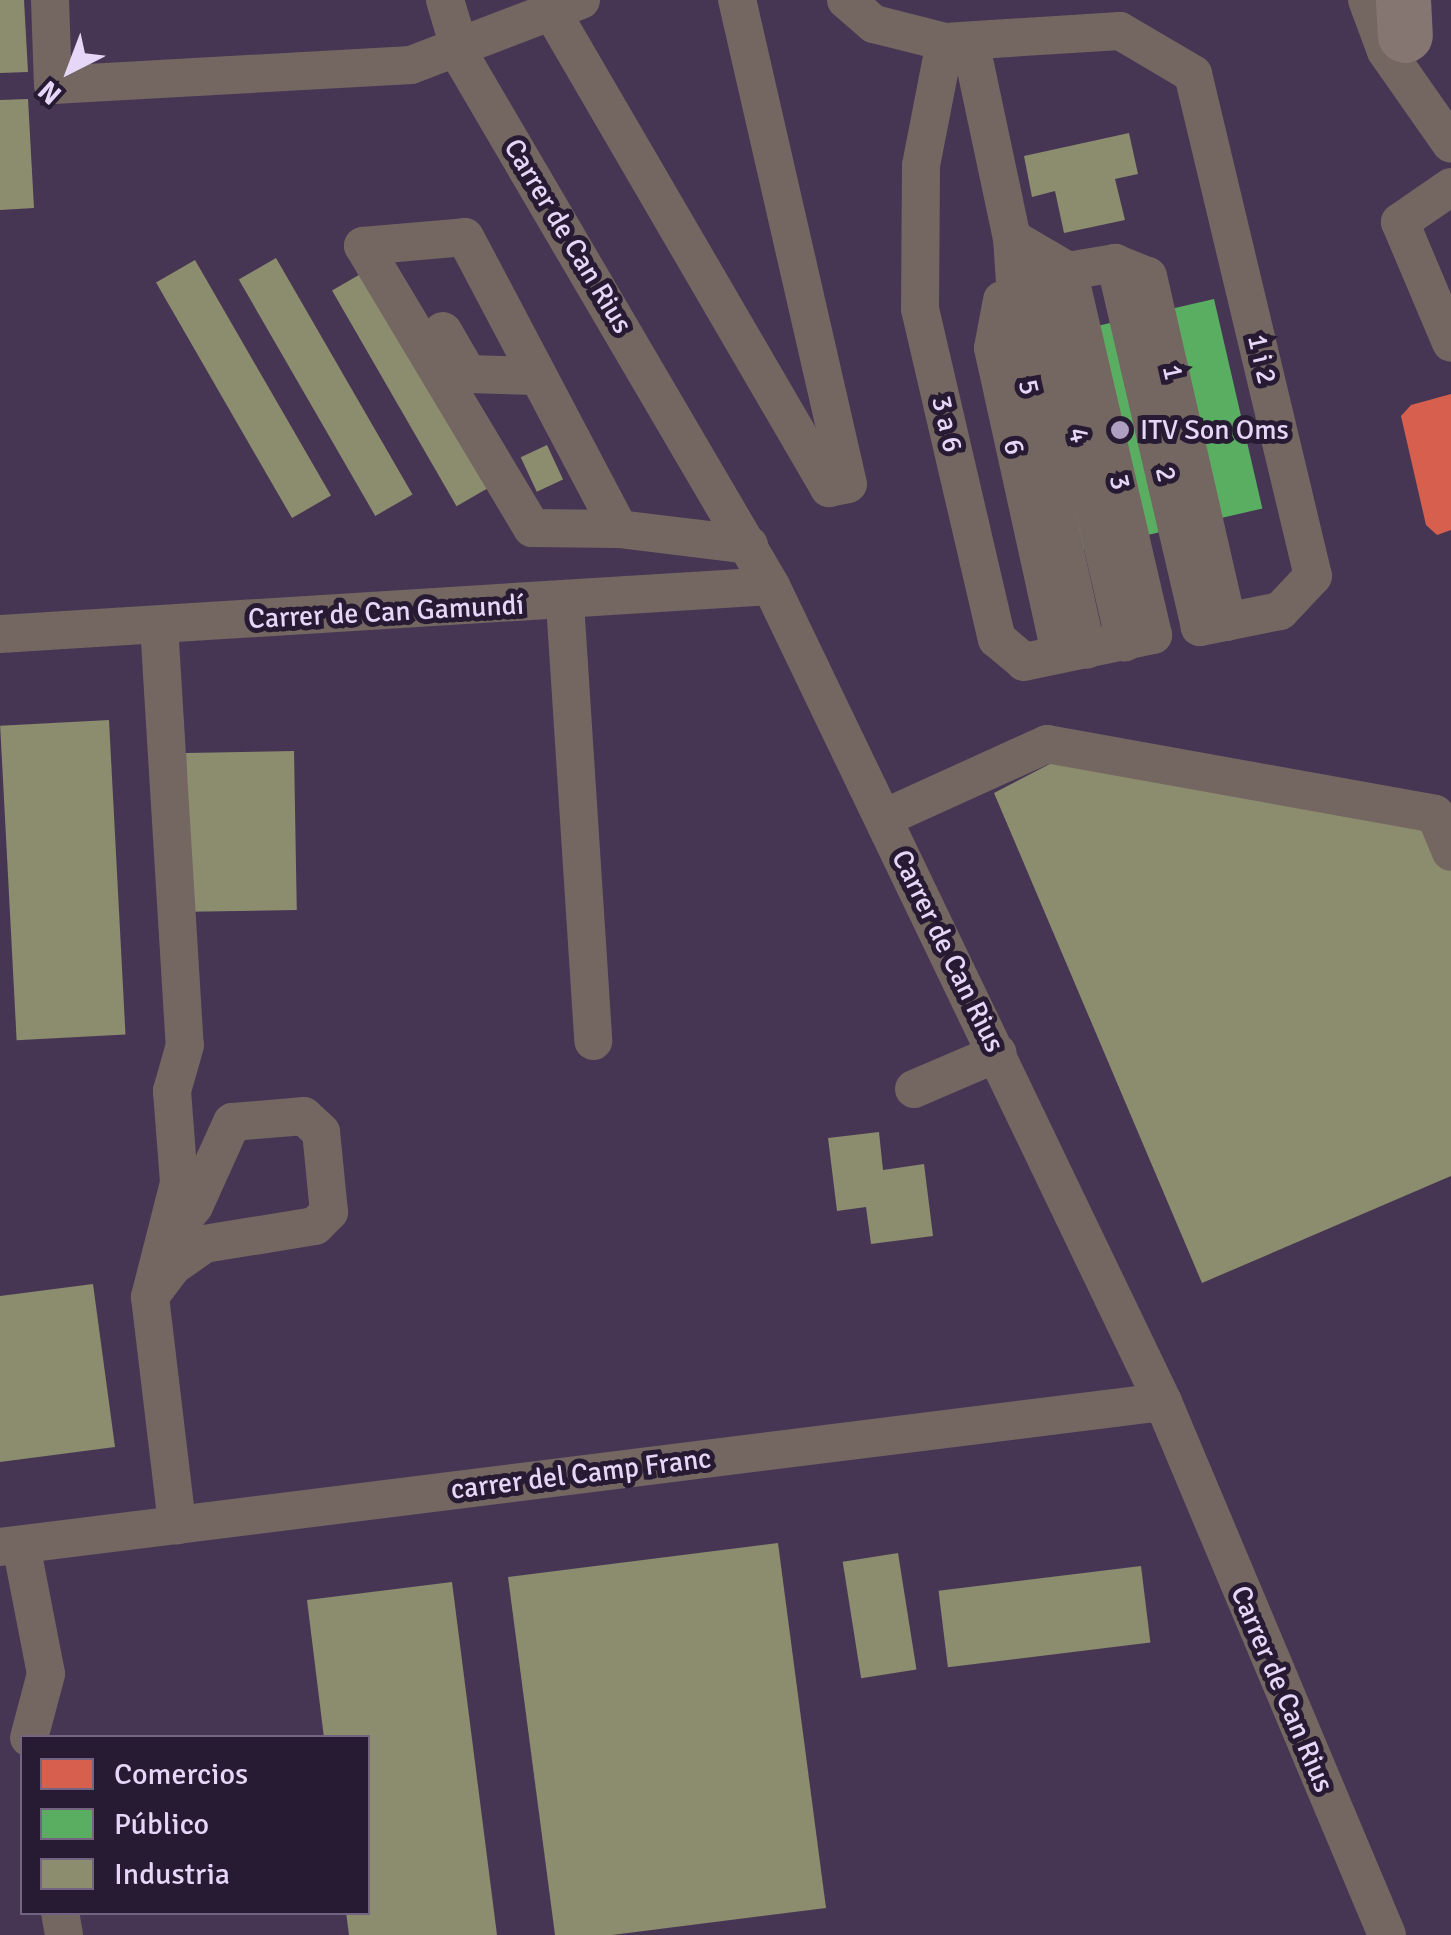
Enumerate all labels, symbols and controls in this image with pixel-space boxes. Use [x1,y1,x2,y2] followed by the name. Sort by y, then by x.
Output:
[20,20,120,120] north arrow
[31,73,69,111] text: N
[497,133,639,339] street label: Carrer de Can Rius
[1240,331,1284,387] street label: 1 i 2
[1155,361,1191,383] street label: 1
[1011,376,1047,398] street label: 5
[924,393,970,455] street label: 3 a 6
[1140,413,1289,447] place label: ITV Son Oms
[1109,419,1131,441] marker: ITV Son Oms
[1061,424,1097,446] street label: 4
[996,436,1032,458] street label: 6
[1148,463,1184,485] street label: 2
[1102,471,1138,493] street label: 3
[247,588,525,636] street label: Carrer de Can Gamundí
[885,844,1011,1058] street label: Carrer de Can Rius
[449,1441,713,1507] street label: carrer del Camp Franc
[1223,1581,1341,1797] street label: Carrer de Can Rius
[20,1735,370,1915] legend
[114,1756,248,1793] text: Comercios
[114,1806,209,1843] text: Público
[114,1856,230,1893] text: Industria

